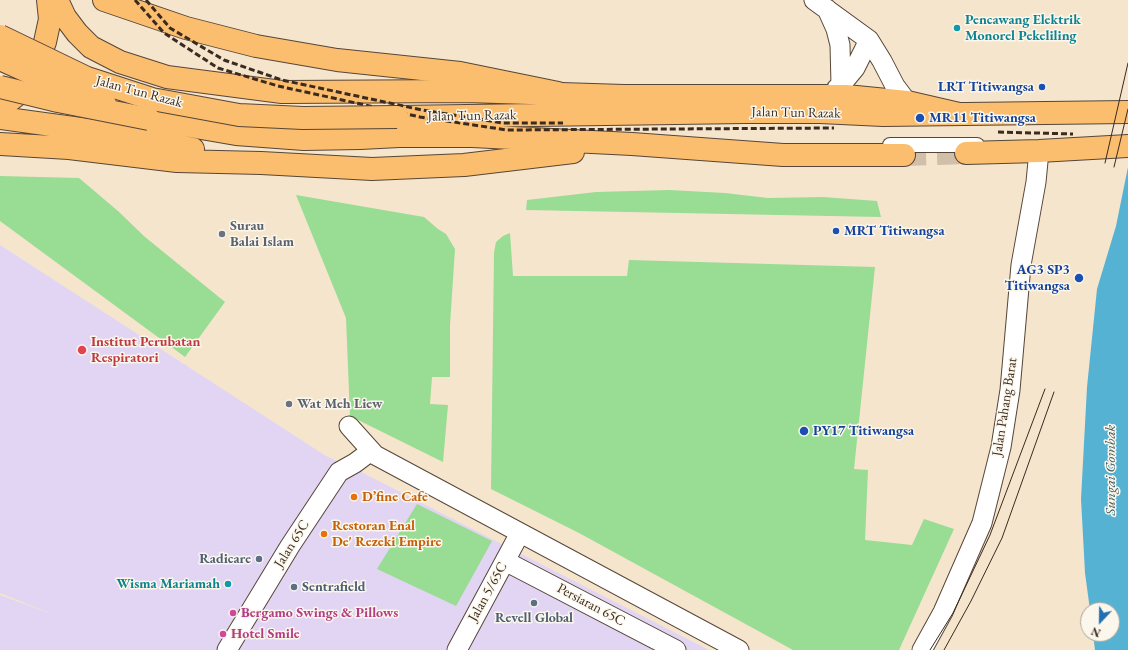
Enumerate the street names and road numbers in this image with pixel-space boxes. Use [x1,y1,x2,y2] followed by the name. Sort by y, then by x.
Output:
[94,72,184,112] street label: Jalan Tun Razak
[751,104,841,122] street label: Jalan Tun Razak
[427,107,517,125] street label: Jalan Tun Razak
[989,356,1021,458] street label: Jalan Pahang Barat
[271,517,313,571] street label: Jalan 65C
[465,559,511,625] street label: Jalan 5/65C
[554,580,628,630] street label: Persiaran 65C

